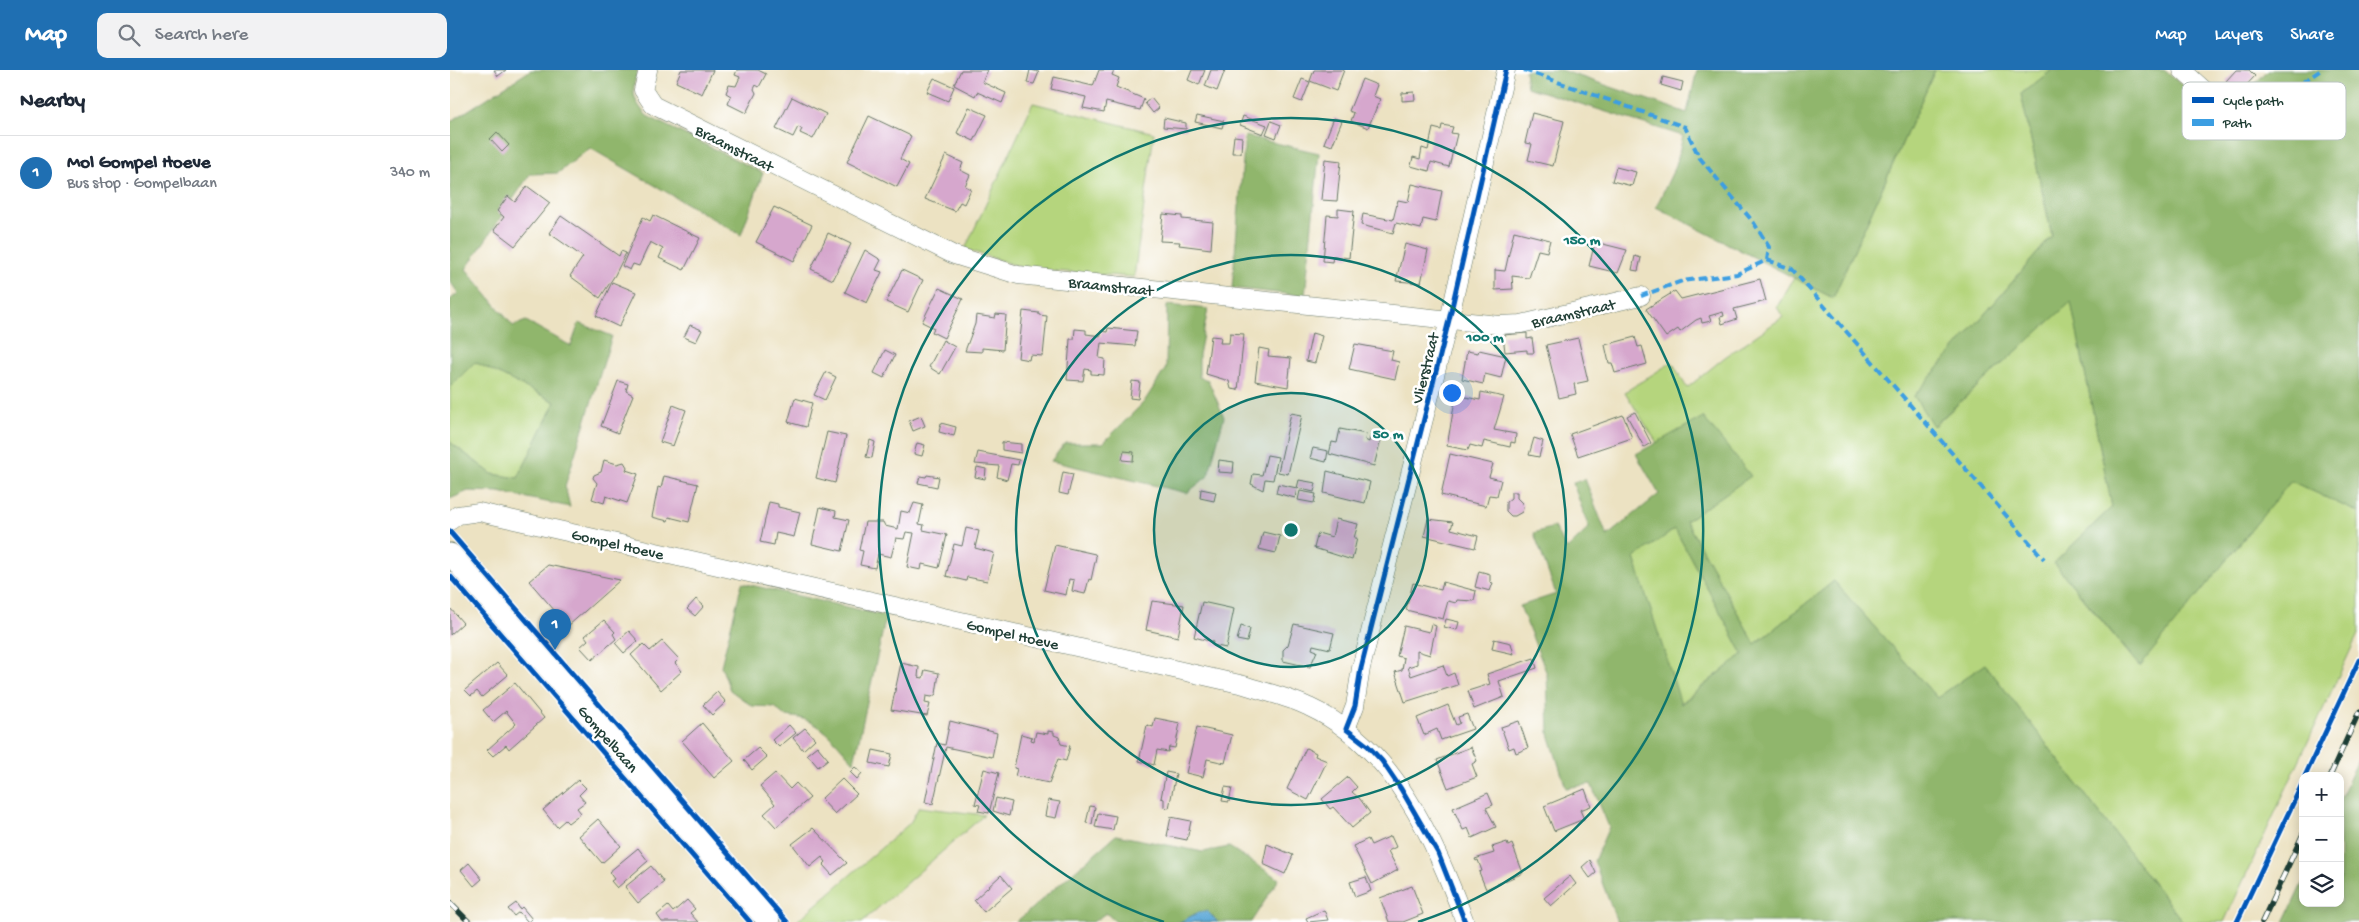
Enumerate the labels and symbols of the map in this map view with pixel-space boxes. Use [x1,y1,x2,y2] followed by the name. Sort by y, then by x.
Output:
[2182,82,2346,140] legend
[2223,94,2284,111] text: Cycle path
[2222,116,2252,133] text: Path
[690,122,777,179] street label: Braamstraat
[1563,232,1601,250] text: 150 m
[1066,274,1156,303] street label: Braamstraat
[1529,296,1619,334] street label: Braamstraat
[1465,329,1504,347] text: 100 m
[1409,330,1446,407] street label: Vlierstraat
[1439,380,1465,406] your location
[1373,426,1404,444] text: 50 m
[1282,521,1300,539] centre of rings
[569,527,666,566] street label: Gompel Hoeve
[539,609,571,650] pin: 1
[964,617,1061,656] street label: Gompel Hoeve
[572,703,641,778] street label: Gompelbaan

